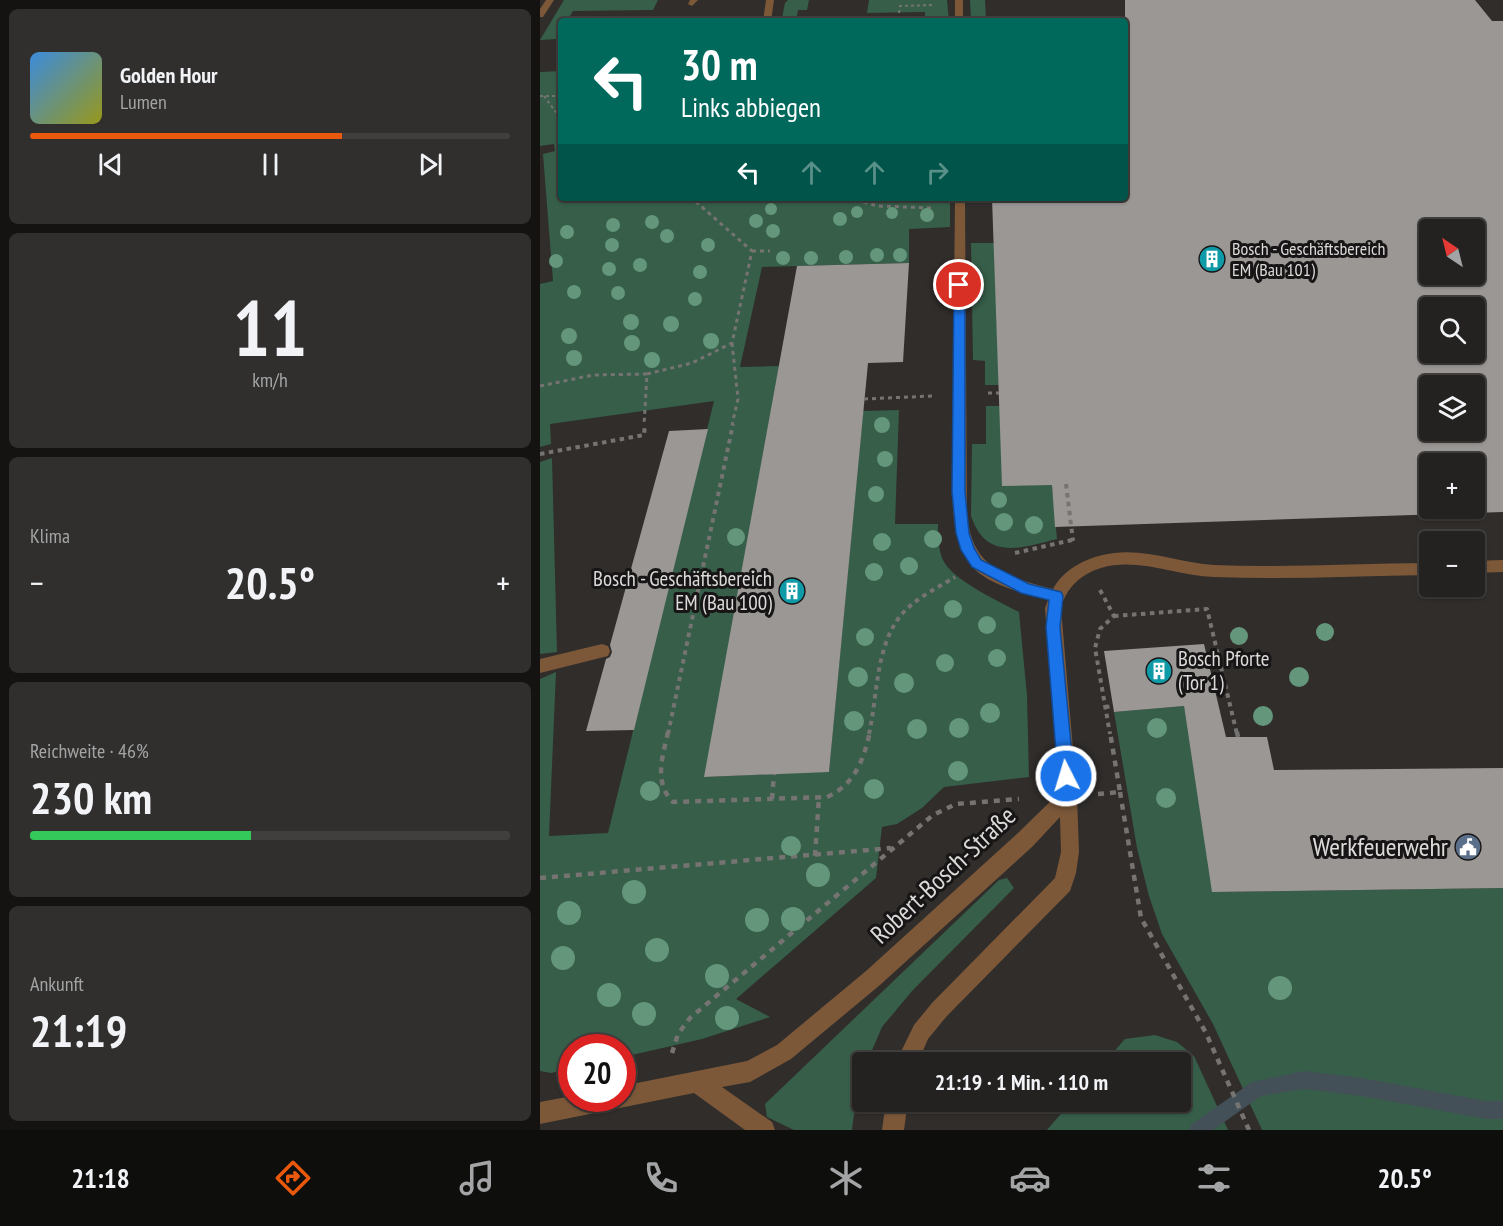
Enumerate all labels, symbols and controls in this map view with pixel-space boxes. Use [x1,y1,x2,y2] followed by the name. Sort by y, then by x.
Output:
[681,37,758,92] text: 30 m
[582,42,660,120] icon: left
[120,61,218,89] text: Golden Hour
[120,89,167,115] text: Lumen
[681,90,821,124] text: Links abbiegen
[94,148,127,181] icon: previous
[254,148,287,181] icon: pause
[414,148,447,181] icon: next
[732,156,765,189] icon: left
[795,156,828,189] icon: ahead
[858,156,891,189] icon: ahead
[921,156,954,189] icon: right
[1419,219,1485,285] north arrow
[1419,219,1485,597] map controls
[1232,237,1385,281] place label: Bosch - Geschäftsbereich EM (Bau 101)
[1197,244,1227,274] building icon: Bosch - Geschäftsbereich EM (Bau 101)
[933,259,984,310] pin
[942,268,975,301] icon: arrive
[233,277,307,378] text: 11
[1419,297,1485,363] button: search
[252,367,288,393] text: km/h
[1419,375,1485,441] button: layers
[1419,453,1485,519] button: +
[30,523,70,549] text: Klima
[1419,531,1485,597] button: −
[225,553,315,611] text: 20.5°
[30,561,44,604] text: −
[496,561,510,604] text: +
[593,565,772,616] place label: Bosch - Geschäftsbereich EM (Bau 100)
[777,576,807,606] building icon: Bosch - Geschäftsbereich EM (Bau 100)
[1178,645,1270,696] place label: Bosch Pforte (Tor 1)
[1144,656,1174,686] building icon: Bosch Pforte (Tor 1)
[30,738,149,764] text: Reichweite · 46%
[1034,744,1098,808] position arrow
[30,768,152,826] text: 230 km
[863,799,1022,950] street label: Robert-Bosch-Straße
[1313,830,1448,863] place label: Werkfeuerwehr
[1453,832,1483,862] public building icon: Werkfeuerwehr
[30,971,84,997] text: Ankunft
[30,1001,127,1059] text: 21:19
[558,1034,636,1112] speed limit sign: 20
[935,1068,1108,1096] text: 21:19 · 1 Min. · 110 m
[272,1157,314,1199] icon: directions
[456,1157,498,1199] icon: music
[640,1157,682,1199] icon: phone
[825,1157,867,1199] icon: climate
[1009,1157,1051,1199] icon: car
[1193,1157,1235,1199] icon: filters
[71,1161,130,1195] text: 21:18
[1378,1161,1432,1195] text: 20.5°

